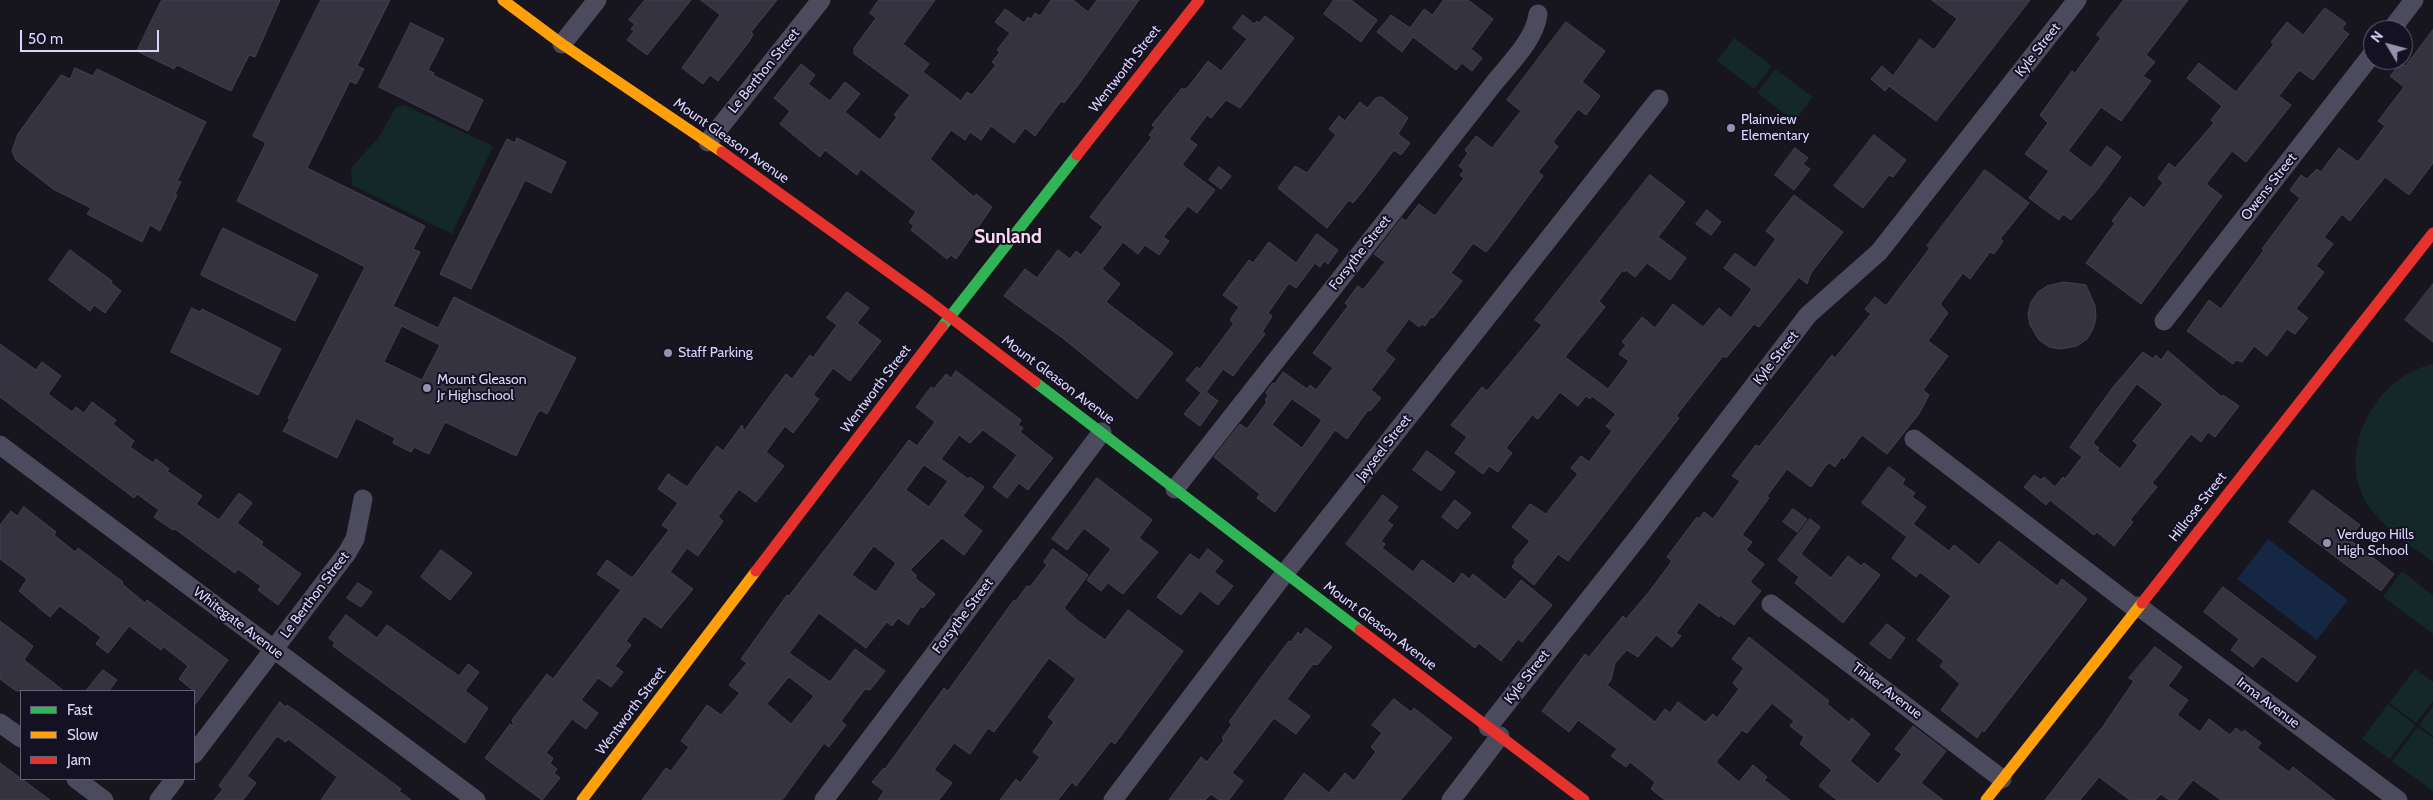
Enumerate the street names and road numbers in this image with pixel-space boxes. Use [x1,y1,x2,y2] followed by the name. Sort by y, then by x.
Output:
[2012,20,2064,80] street label: Kyle Street
[1086,22,1164,116] street label: Wentworth Street
[725,25,803,117] street label: Le Berthon Street
[670,95,792,187] street label: Mount Gleason Avenue
[2238,150,2300,224] street label: Owens Street
[1326,212,1394,294] street label: Forsythe Street
[1750,328,1802,388] street label: Kyle Street
[998,332,1118,428] street label: Mount Gleason Avenue
[837,342,915,436] street label: Wentworth Street
[1353,412,1415,484] street label: Jayseel Street
[2166,469,2230,545] street label: Hillrose Street
[277,548,353,642] street label: Le Berthon Street
[929,575,997,657] street label: Forsythe Street
[1320,578,1440,674] street label: Mount Gleason Avenue
[190,584,286,662] street label: Whitegate Avenue
[1501,647,1553,707] street label: Kyle Street
[1849,659,1925,723] street label: Tinker Avenue
[592,664,670,758] street label: Wentworth Street
[2233,674,2303,732] street label: Irma Avenue

